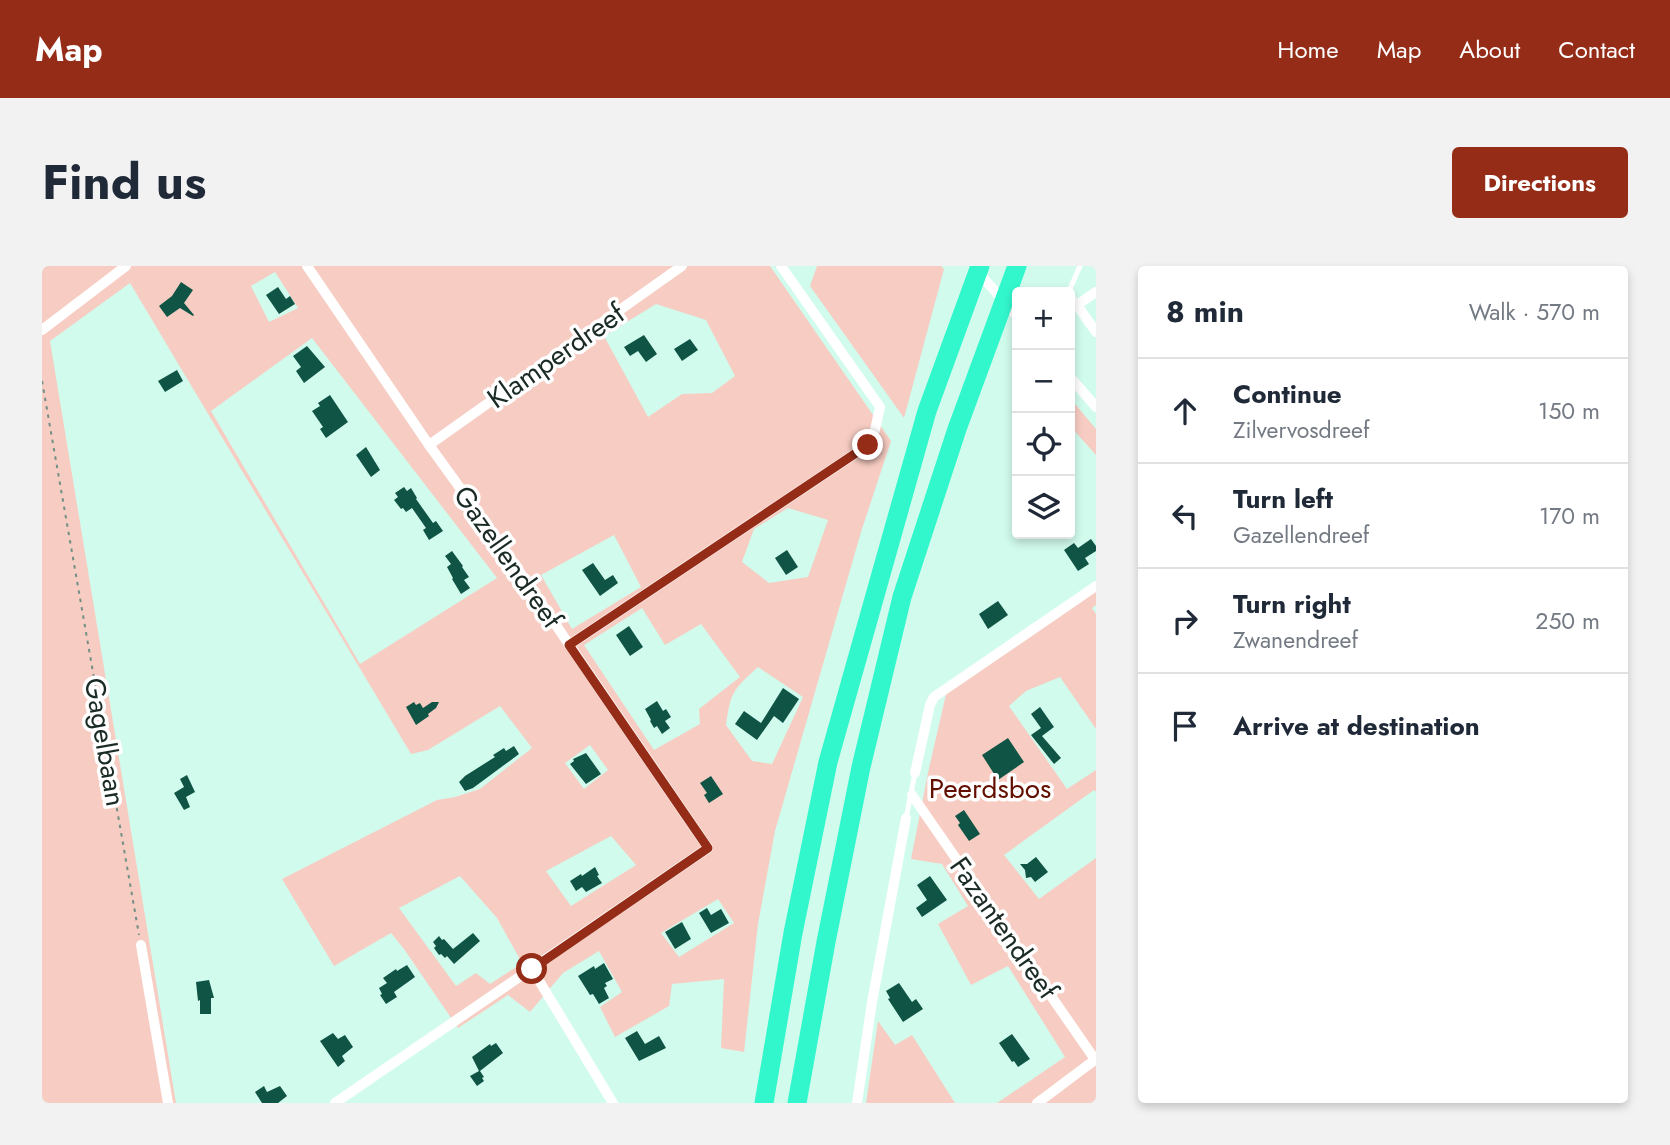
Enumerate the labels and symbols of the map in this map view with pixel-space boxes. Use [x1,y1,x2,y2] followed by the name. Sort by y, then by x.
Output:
[479,293,634,419] street label: Klamperdreef
[852,429,883,460] route end
[444,477,573,638] street label: Gazellendreef
[74,675,136,809] street label: Gagelbaan
[929,768,1051,809] park label: Peerdsbos
[940,848,1069,1008] street label: Fazantendreef
[516,953,547,984] route start

